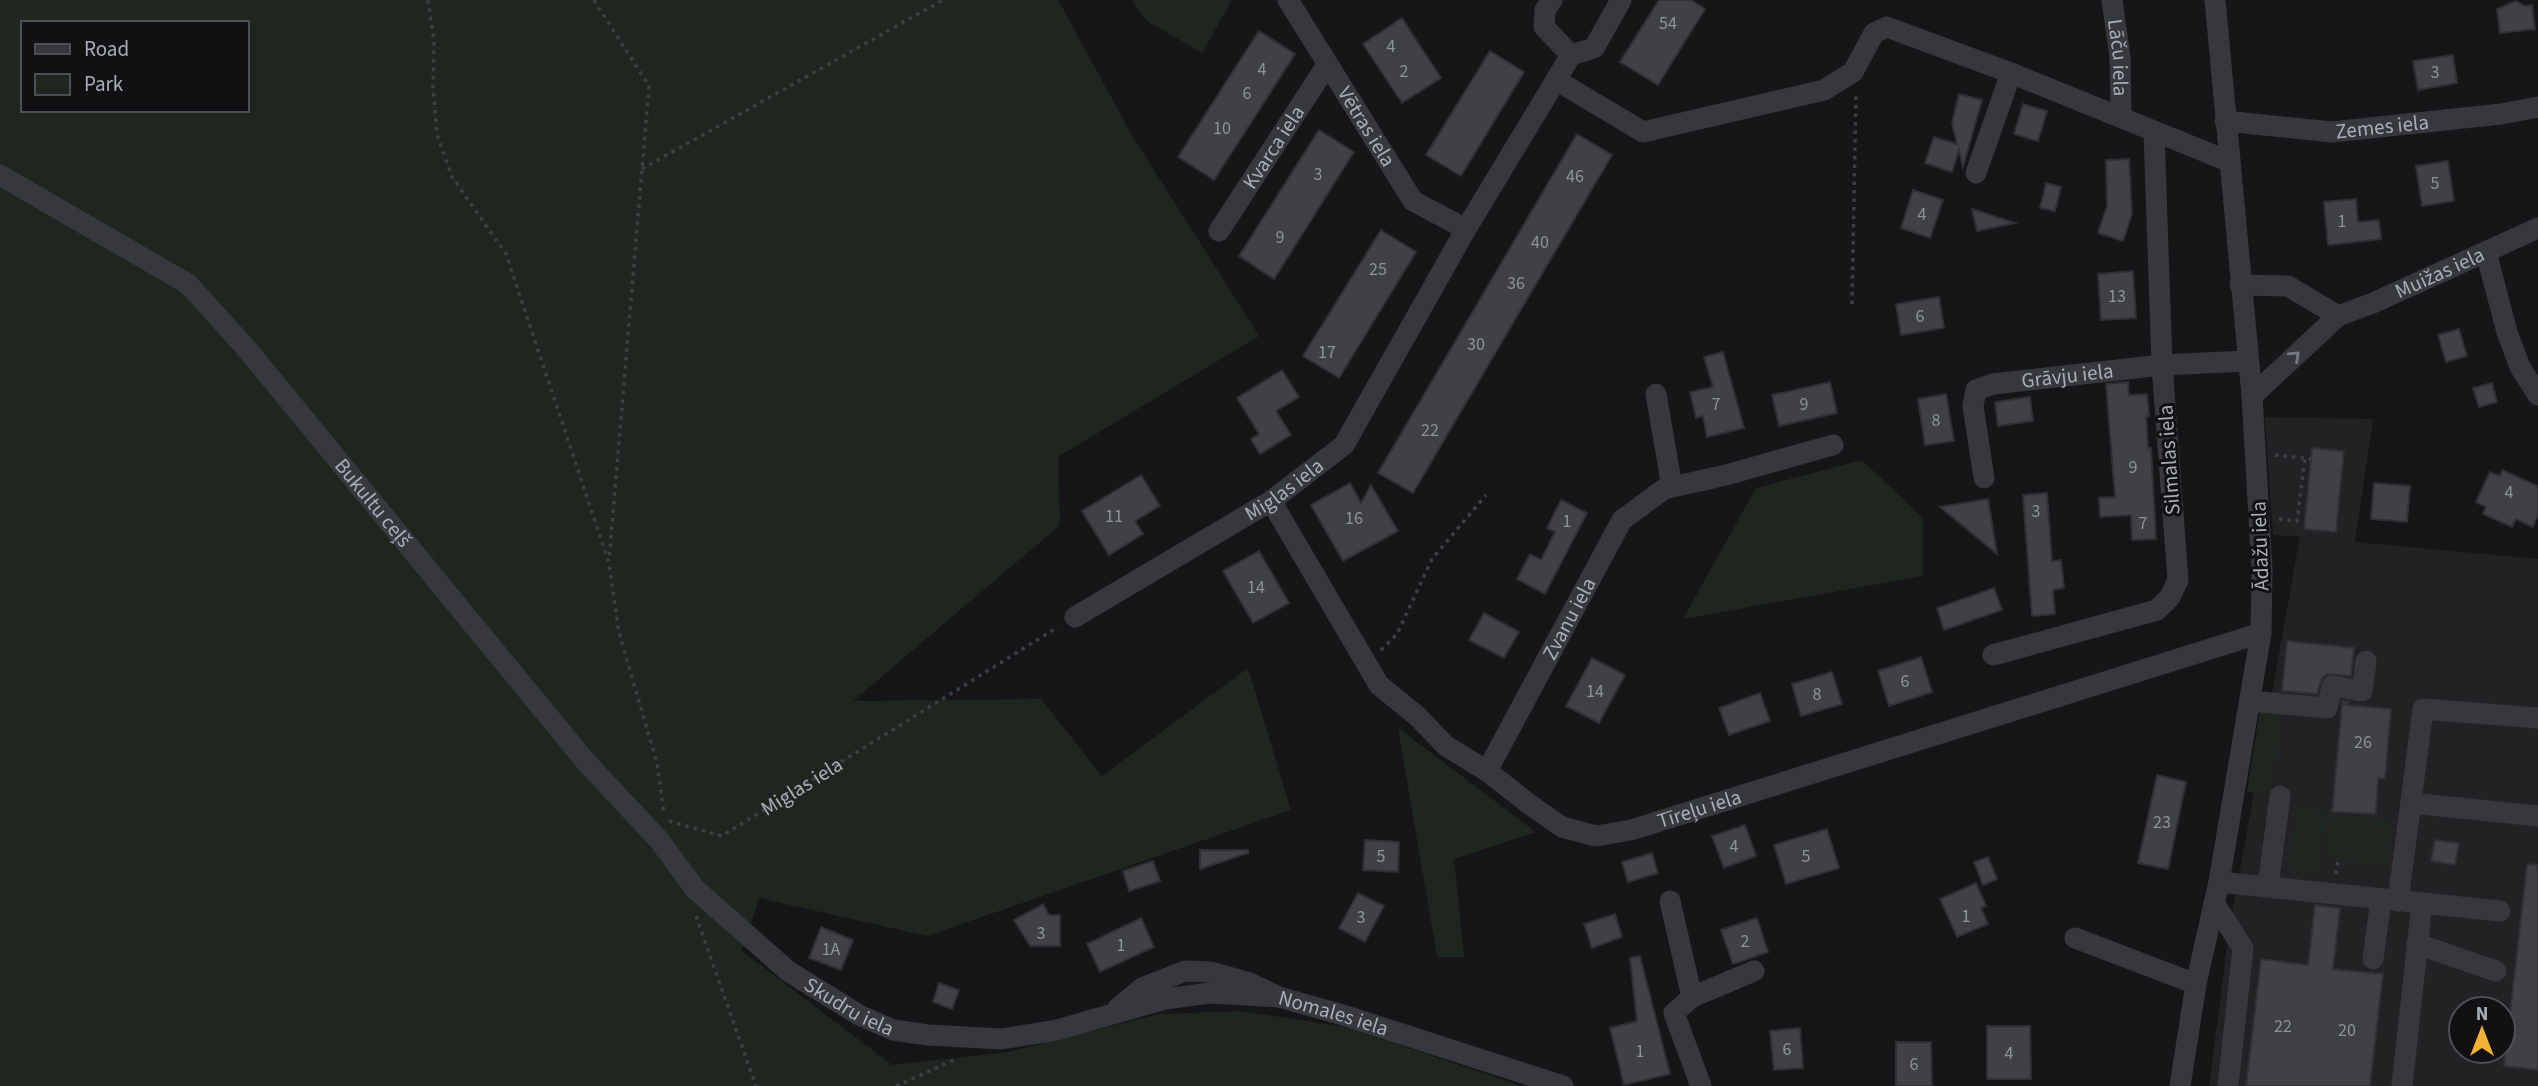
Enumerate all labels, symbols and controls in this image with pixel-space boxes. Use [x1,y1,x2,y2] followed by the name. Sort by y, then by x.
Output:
[1659,11,1677,36] house number: 54
[2100,17,2136,96] street label: Lāču iela
[21,21,248,112] legend
[84,34,129,64] text: Road
[1387,34,1396,59] house number: 4
[1258,57,1267,82] house number: 4
[1400,59,1409,84] house number: 2
[2431,60,2440,85] house number: 3
[84,69,124,99] text: Park
[1330,80,1403,173] street label: Vētras iela
[1243,81,1252,106] house number: 6
[1235,99,1312,195] street label: Kvarca iela
[2334,107,2430,147] street label: Zemes iela
[1213,116,1231,141] house number: 10
[1314,162,1323,187] house number: 3
[1566,164,1584,189] house number: 46
[2431,171,2440,196] house number: 5
[1918,202,1927,227] house number: 4
[2338,209,2346,234] house number: 1
[1276,225,1285,250] house number: 9
[1531,230,1549,255] house number: 40
[2390,239,2489,306] street label: Muižas iela
[1369,257,1387,282] house number: 25
[1507,271,1525,296] house number: 36
[2108,284,2126,309] house number: 13
[1916,304,1925,329] house number: 6
[1467,332,1485,357] house number: 30
[1318,340,1336,365] house number: 17
[2287,352,2300,364] one-way arrow
[2020,356,2115,396] street label: Grāvju iela
[1712,392,1721,417] house number: 7
[1800,392,1809,417] house number: 9
[2150,404,2188,516] street label: Silmalas iela
[1932,408,1941,433] house number: 8
[1421,418,1439,443] house number: 22
[1239,451,1330,528] street label: Miglas iela
[328,452,419,554] street label: Bukultu ceļš
[2129,455,2138,480] house number: 9
[2505,480,2514,505] house number: 4
[2032,499,2041,524] house number: 3
[2243,501,2277,591] street label: Ādažu iela
[1105,504,1123,529] house number: 11
[1345,506,1363,531] house number: 16
[1563,509,1571,534] house number: 1
[2139,511,2148,536] house number: 7
[1535,572,1603,665] street label: Zvanu iela
[1247,575,1265,600] house number: 14
[1901,669,1910,694] house number: 6
[1586,679,1604,704] house number: 14
[1813,682,1822,707] house number: 8
[2354,730,2372,755] house number: 26
[755,749,849,823] street label: Miglas iela
[1654,781,1745,836] street label: Tīreļu iela
[2153,810,2171,835] house number: 23
[1730,834,1739,859] house number: 4
[1377,844,1386,869] house number: 5
[1802,844,1811,869] house number: 5
[1962,904,1970,929] house number: 1
[1357,905,1366,930] house number: 3
[1037,921,1046,946] house number: 3
[1741,929,1750,954] house number: 2
[1117,933,1125,958] house number: 1
[822,937,841,962] house number: 1A
[798,970,899,1044] street label: Skudru iela
[1275,983,1392,1044] street label: Nomales iela
[2447,995,2517,1065] north arrow
[2476,1001,2488,1028] text: N
[2274,1014,2292,1039] house number: 22
[2338,1018,2356,1043] house number: 20
[1783,1037,1792,1062] house number: 6
[1636,1039,1644,1064] house number: 1
[2005,1041,2014,1066] house number: 4
[1910,1052,1919,1077] house number: 6

